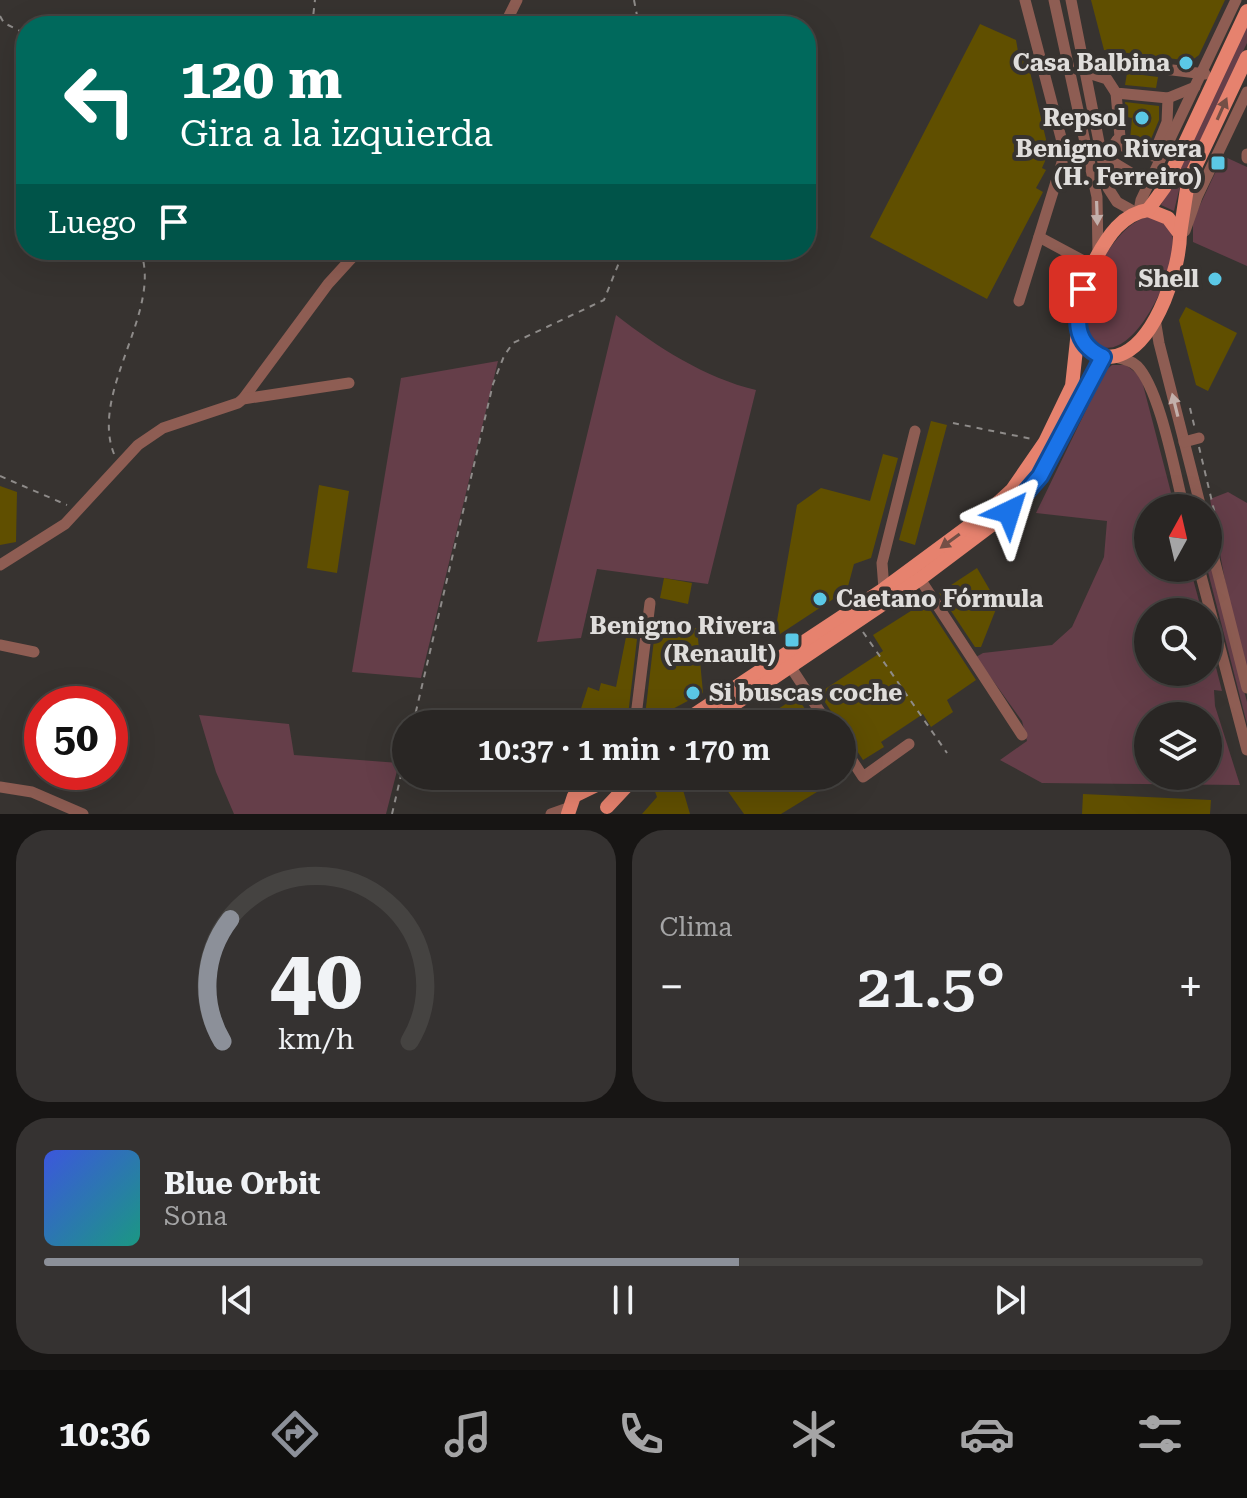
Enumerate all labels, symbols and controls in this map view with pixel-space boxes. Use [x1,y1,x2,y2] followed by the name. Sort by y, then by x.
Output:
[180,46,342,112] text: 120 m
[48,48,152,152] icon: left
[1013,49,1170,77] place label: Casa Balbina
[1177,54,1195,72] marker: Casa Balbina
[1216,97,1229,121] one-way arrow
[1043,104,1126,132] place label: Repsol
[1133,109,1151,127] marker: Repsol
[180,113,493,155] text: Gira a la izquierda
[1016,135,1202,191] place label: Benigno Rivera (H. Ferreiro)
[1209,154,1227,172] marker: Benigno Rivera (H. Ferreiro)
[152,200,196,244] icon: arrive
[1091,201,1104,226] one-way arrow
[48,205,136,240] text: Luego
[1049,255,1117,323] pin
[1138,265,1199,293] place label: Shell
[1061,267,1105,311] icon: arrive
[1206,270,1224,288] marker: Shell
[1168,393,1181,418] one-way arrow
[967,470,1051,554] position arrow
[1134,494,1222,582] north arrow
[1134,494,1222,790] map controls
[940,533,960,549] one-way arrow
[836,585,1043,613] place label: Caetano Fórmula
[811,590,829,608] marker: Caetano Fórmula
[1134,598,1222,686] button: search
[590,612,776,668] place label: Benigno Rivera (Renault)
[783,631,801,649] marker: Benigno Rivera (Renault)
[709,679,902,707] place label: Si buscas coche
[684,684,702,702] marker: Si buscas coche
[24,686,128,790] speed limit sign: 50
[1134,702,1222,790] button: layers
[478,732,770,767] text: 10:37 · 1 min · 170 m
[660,912,732,942] text: Clima
[269,931,362,1028] text: 40
[857,951,1005,1022] text: 21.5°
[660,961,684,1013] text: −
[1178,961,1203,1013] text: +
[277,1022,354,1056] text: km/h
[164,1166,320,1201] text: Blue Orbit
[164,1201,227,1231] text: Sona
[215,1278,259,1322] icon: previous
[601,1278,645,1322] icon: pause
[988,1278,1032,1322] icon: next
[267,1406,323,1462] icon: directions
[440,1406,496,1462] icon: music
[613,1406,669,1462] icon: phone
[786,1406,842,1462] icon: climate
[959,1406,1015,1462] icon: car
[1132,1406,1188,1462] icon: filters
[59,1413,150,1455] text: 10:36

